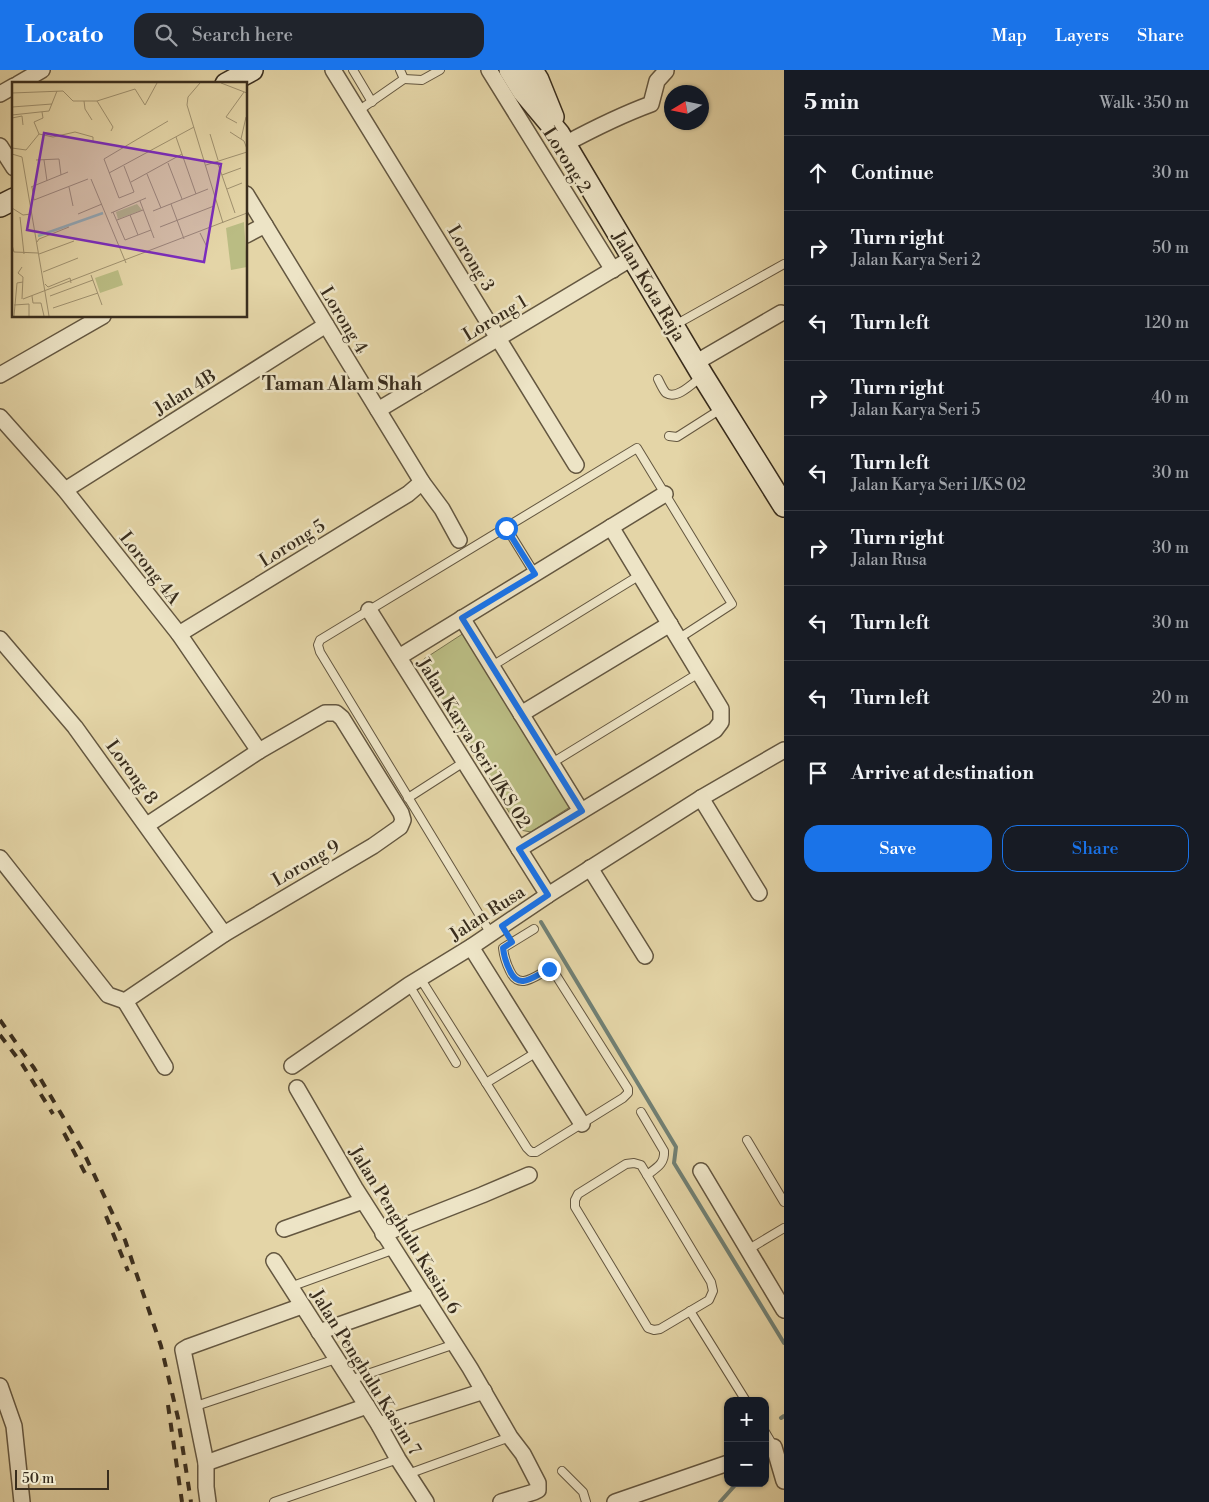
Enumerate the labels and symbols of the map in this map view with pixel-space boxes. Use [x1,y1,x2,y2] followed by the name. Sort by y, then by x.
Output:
[12,82,248,318] inset map
[664,85,709,130] north arrow
[537,123,596,198] street label: Lorong 2
[442,221,499,296] street label: Lorong 3
[606,226,691,346] street label: Jalan Kota Raja
[315,283,373,358] street label: Lorong 4
[459,290,532,347] street label: Lorong 1
[149,364,221,421] street label: Jalan 4B
[262,372,422,396] district label: Taman Alam Shah
[255,514,330,573] street label: Lorong 5
[495,517,518,540] route start
[114,527,186,610] street label: Lorong 4A
[411,653,535,833] street label: Jalan Karya Seri 1/KS 02
[100,735,163,809] street label: Lorong 8
[268,835,344,892] street label: Lorong 9
[444,880,530,947] street label: Jalan Rusa
[538,958,561,981] route end
[343,1141,466,1318] street label: Jalan Penghulu Kasim 6
[305,1284,426,1460] street label: Jalan Penghulu Kasim 7
[15,1467,109,1490] scale bar

